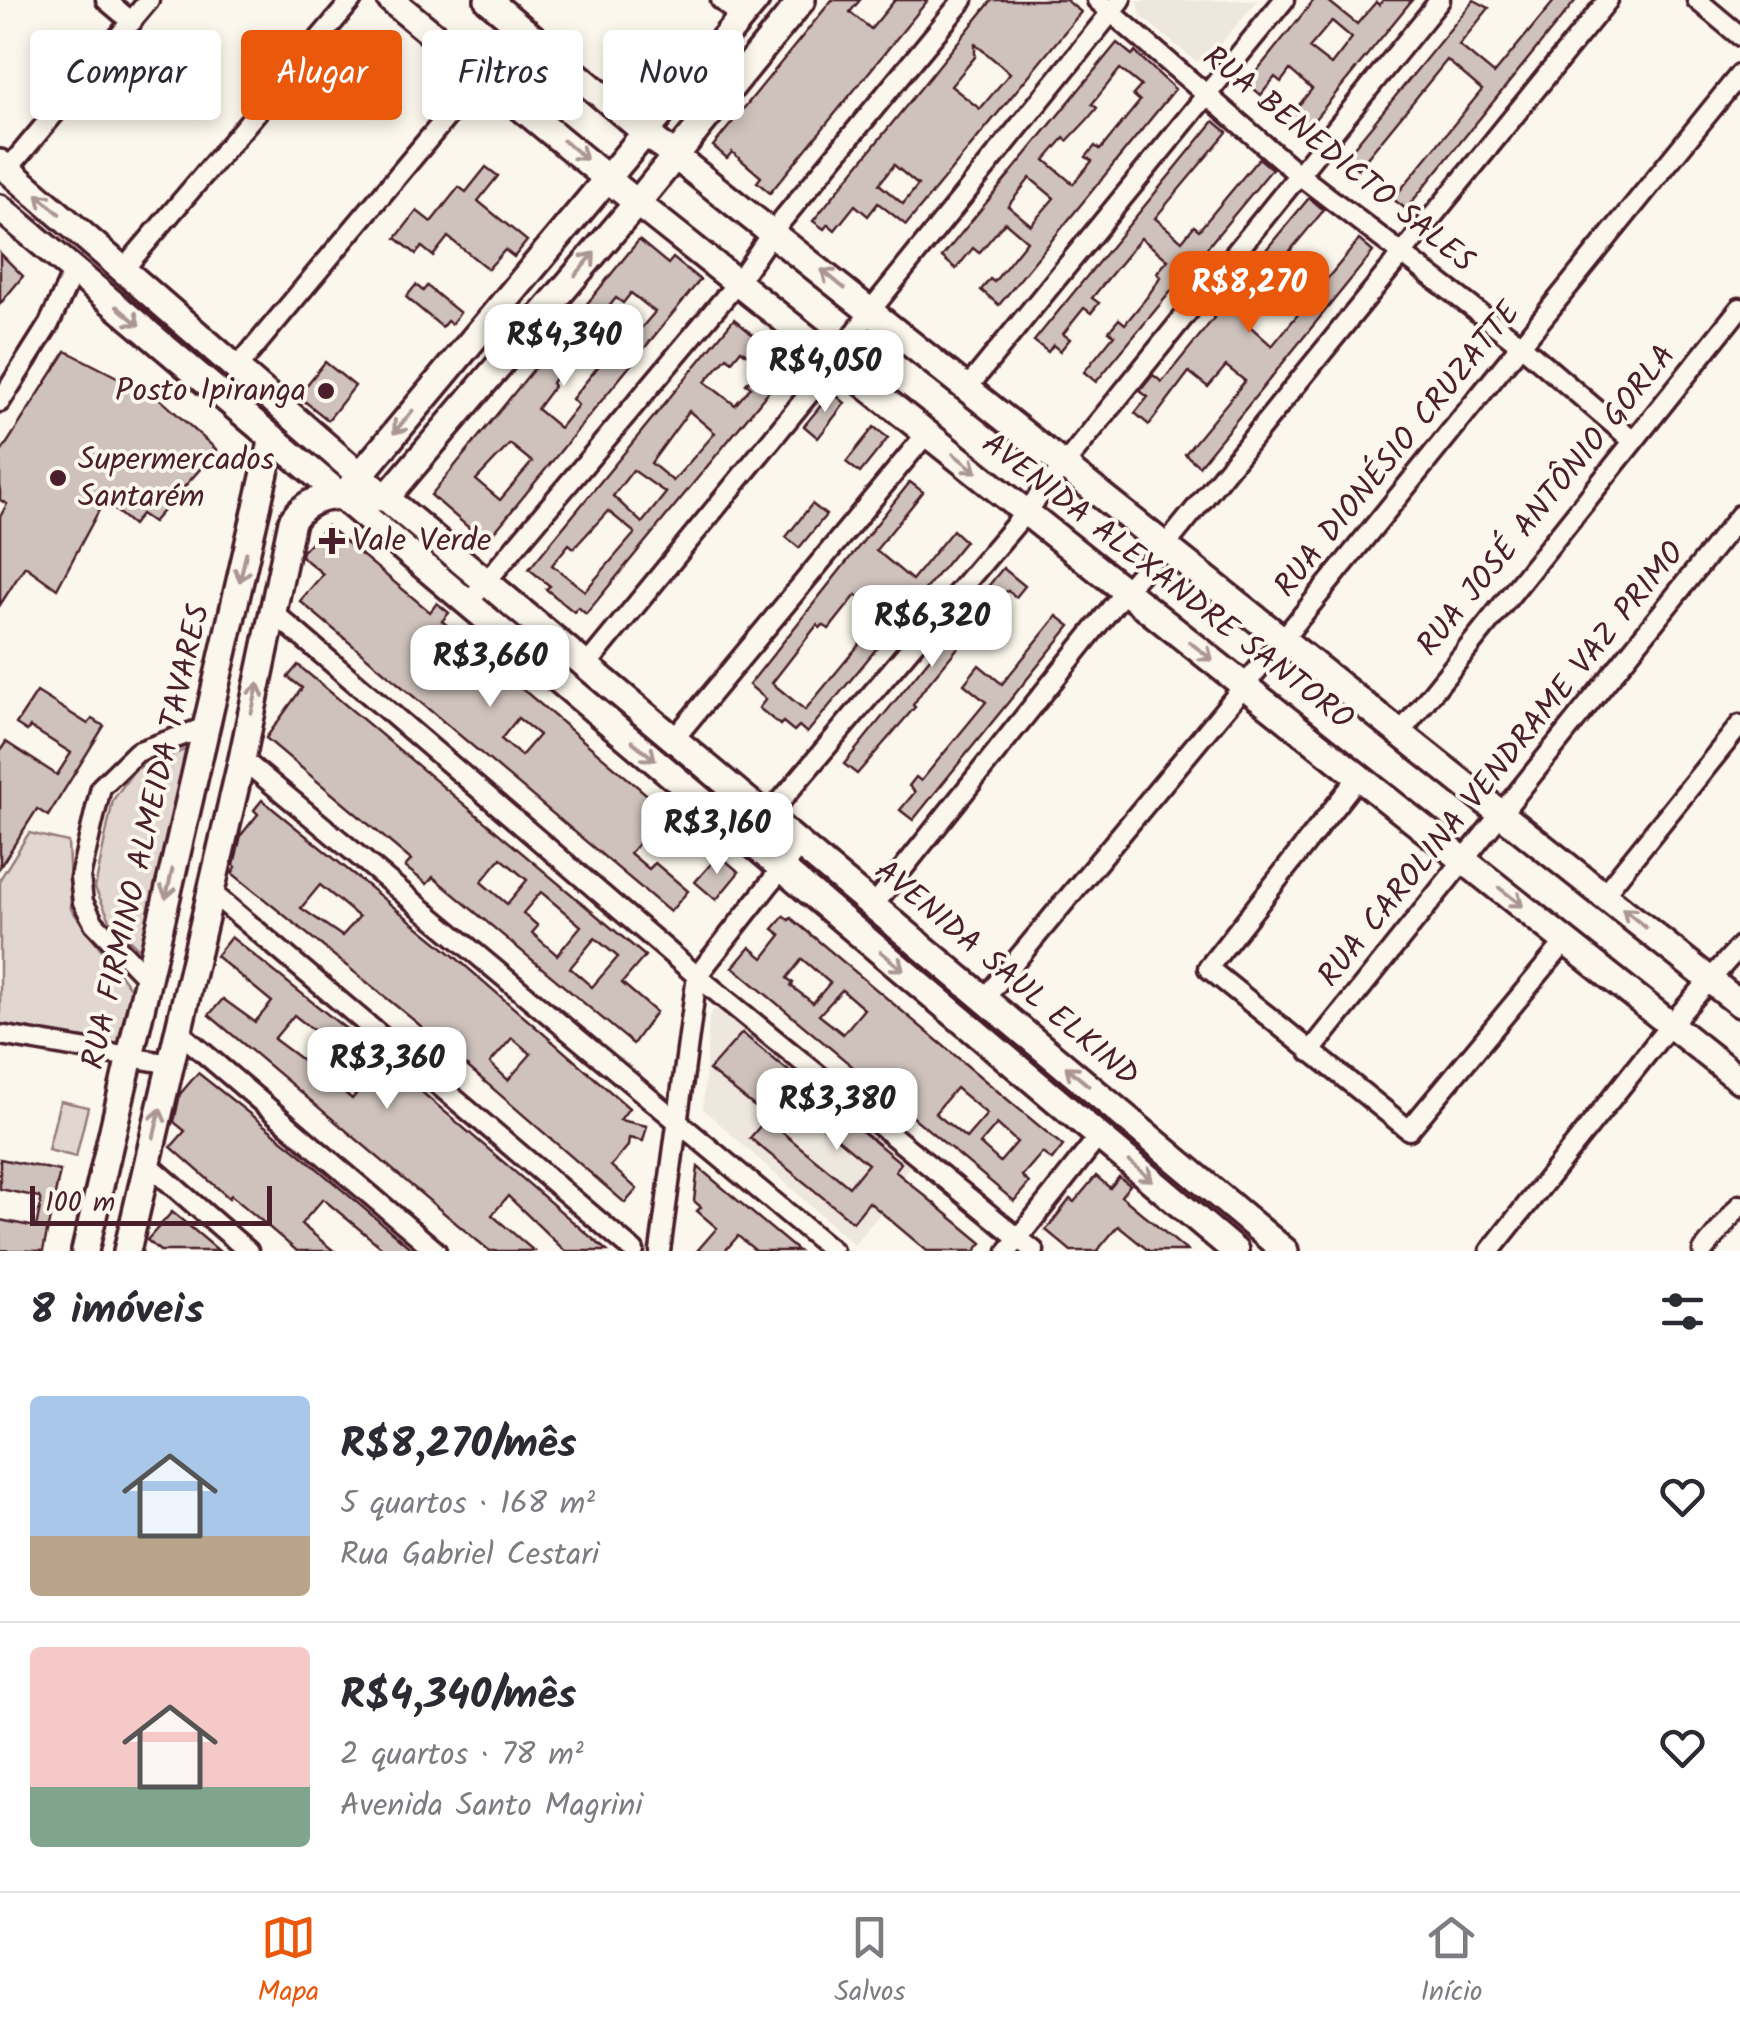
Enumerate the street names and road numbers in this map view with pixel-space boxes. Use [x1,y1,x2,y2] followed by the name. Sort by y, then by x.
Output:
[1190,34,1486,286] street label: RUA BENEDICTO SALES
[1262,289,1535,610] street label: RUA DIONÉSIO CRUZATTE
[1404,333,1690,669] street label: RUA JOSÉ ANTÔNIO GORLA
[970,420,1364,744] street label: AVENIDA ALEXANDRE SANTORO
[1306,531,1698,999] street label: RUA CAROLINA VENDRAME VAZ PRIMO
[69,599,225,1075] street label: RUA FIRMINO ALMEIDA TAVARES
[862,847,1150,1101] street label: AVENIDA SAUL ELKIND

